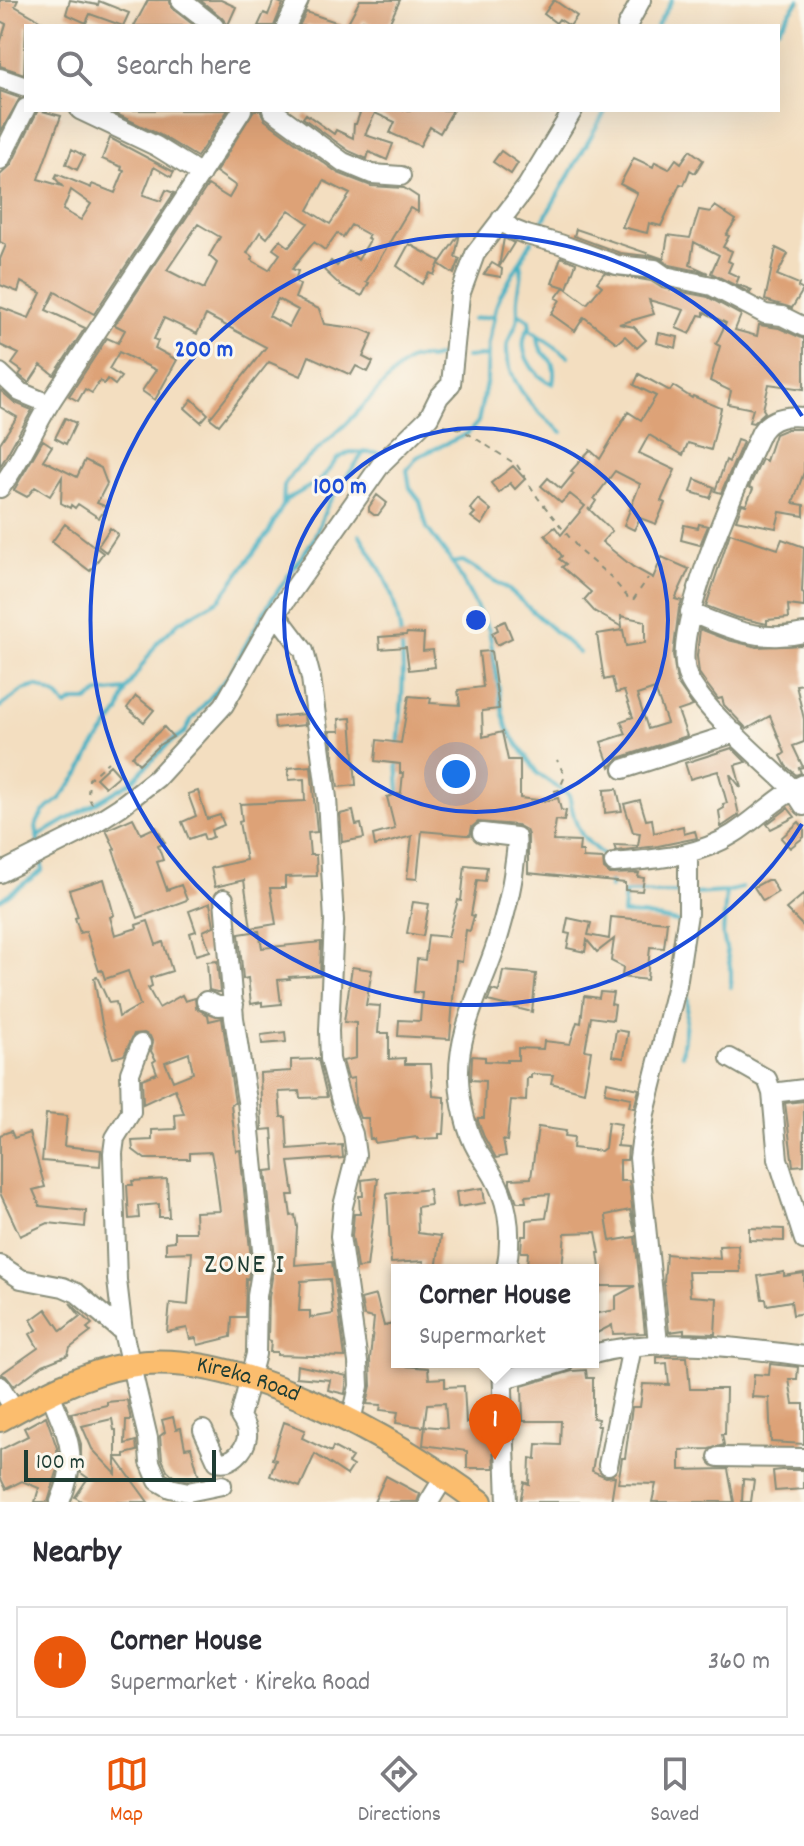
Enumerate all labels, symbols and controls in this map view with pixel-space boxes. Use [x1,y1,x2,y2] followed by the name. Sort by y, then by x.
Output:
[24,24,780,112] search box
[52,46,96,90] icon: search
[116,47,252,90] text: Search here
[175,334,233,368] text: 200 m
[313,471,367,505] text: 100 m
[462,606,490,634] centre of rings
[436,754,476,794] your location
[204,1247,286,1287] district label: ZONE I
[391,1264,599,1368] popup
[419,1276,571,1319] text: Corner House
[419,1319,546,1356] text: Supermarket
[194,1349,305,1412] street label: Kireka Road
[469,1394,521,1460] pin: 1
[24,1446,216,1482] scale bar
[36,1448,85,1479] text: 100 m
[32,1530,121,1579] text: Nearby
[110,1622,262,1665] text: Corner House
[57,1644,63,1681] text: 1
[708,1644,770,1681] text: 360 m
[110,1665,370,1702] text: Supermarket · Kireka Road
[105,1752,149,1831] tab: Map
[358,1752,441,1831] tab: Directions
[650,1752,699,1831] tab: Saved

